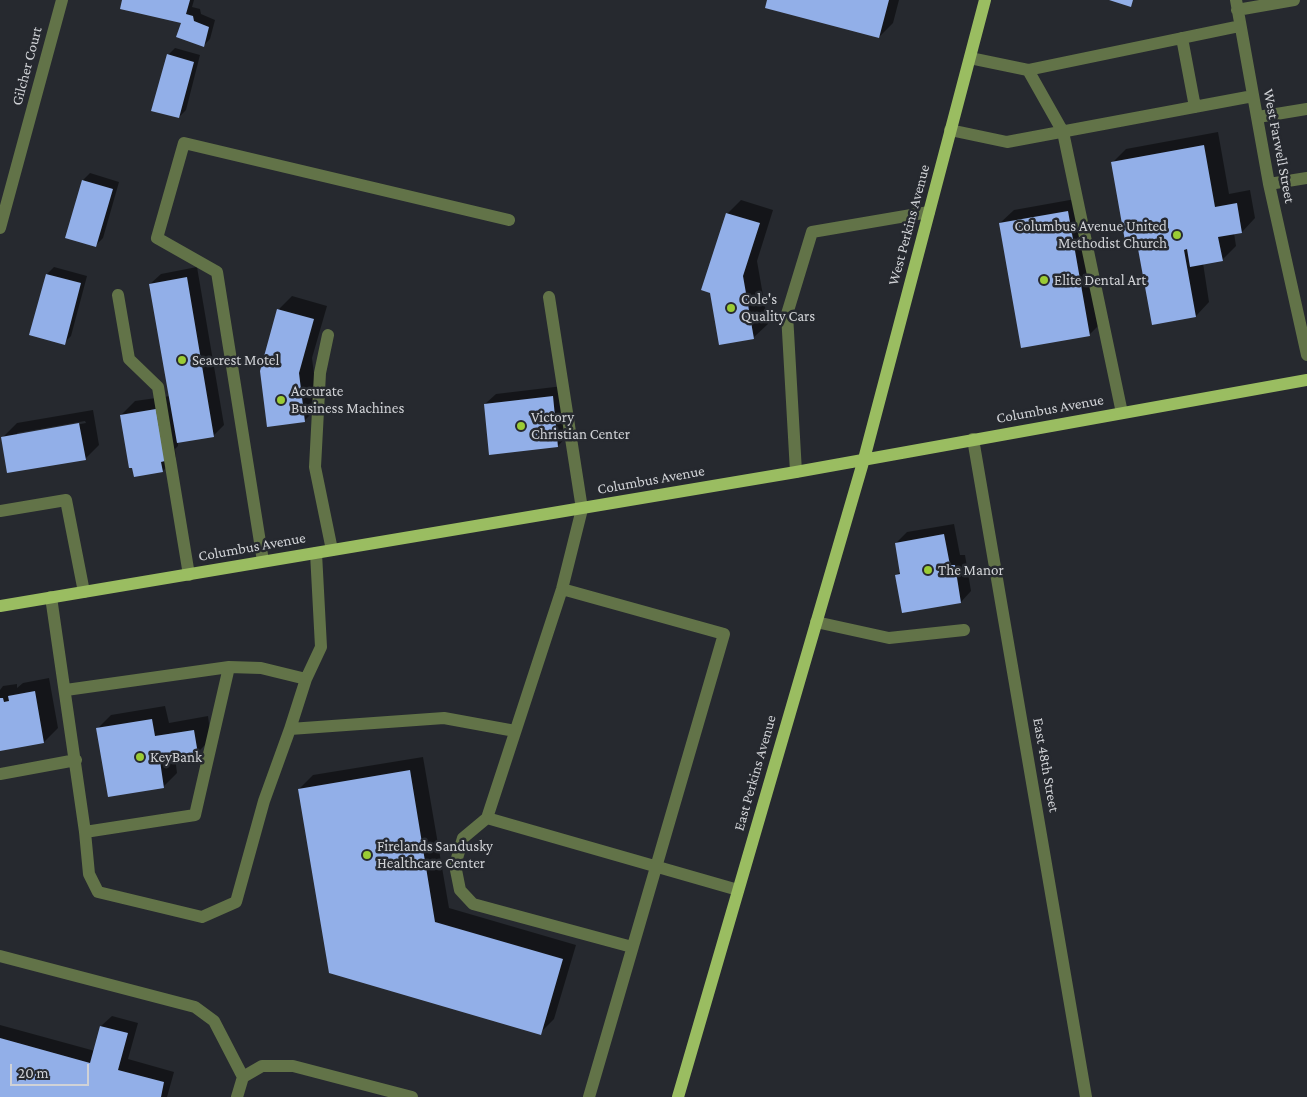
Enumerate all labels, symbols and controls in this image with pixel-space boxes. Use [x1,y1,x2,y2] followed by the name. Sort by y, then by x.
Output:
[8,25,46,107] street label: Gilcher Court
[1259,87,1299,205] street label: West Farwell Street
[884,163,934,287] street label: West Perkins Avenue
[1014,217,1167,252] place label: Columbus Avenue United Methodist Church
[1171,229,1183,241] marker: Columbus Avenue United Methodist Church
[1054,271,1146,289] place label: Elite Dental Art
[1038,274,1050,286] marker: Elite Dental Art
[741,290,815,325] place label: Cole's Quality Cars
[725,302,737,314] marker: Cole's Quality Cars
[192,351,279,369] place label: Seacrest Motel
[176,354,188,366] marker: Seacrest Motel
[291,382,404,417] place label: Accurate Business Machines
[995,391,1105,427] street label: Columbus Avenue
[275,394,287,406] marker: Accurate Business Machines
[531,408,630,443] place label: Victory Christian Center
[515,420,527,432] marker: Victory Christian Center
[596,462,706,498] street label: Columbus Avenue
[197,529,307,565] street label: Columbus Avenue
[938,561,1004,579] place label: The Manor
[922,564,934,576] marker: The Manor
[730,713,780,833] street label: East Perkins Avenue
[1029,716,1063,814] street label: East 48th Street
[150,748,202,766] place label: KeyBank
[134,751,146,763] marker: KeyBank
[377,837,493,872] place label: Firelands Sandusky Healthcare Center
[361,849,373,861] marker: Firelands Sandusky Healthcare Center
[12,1054,91,1086] scale bar
[18,1065,49,1081] text: 20 m

